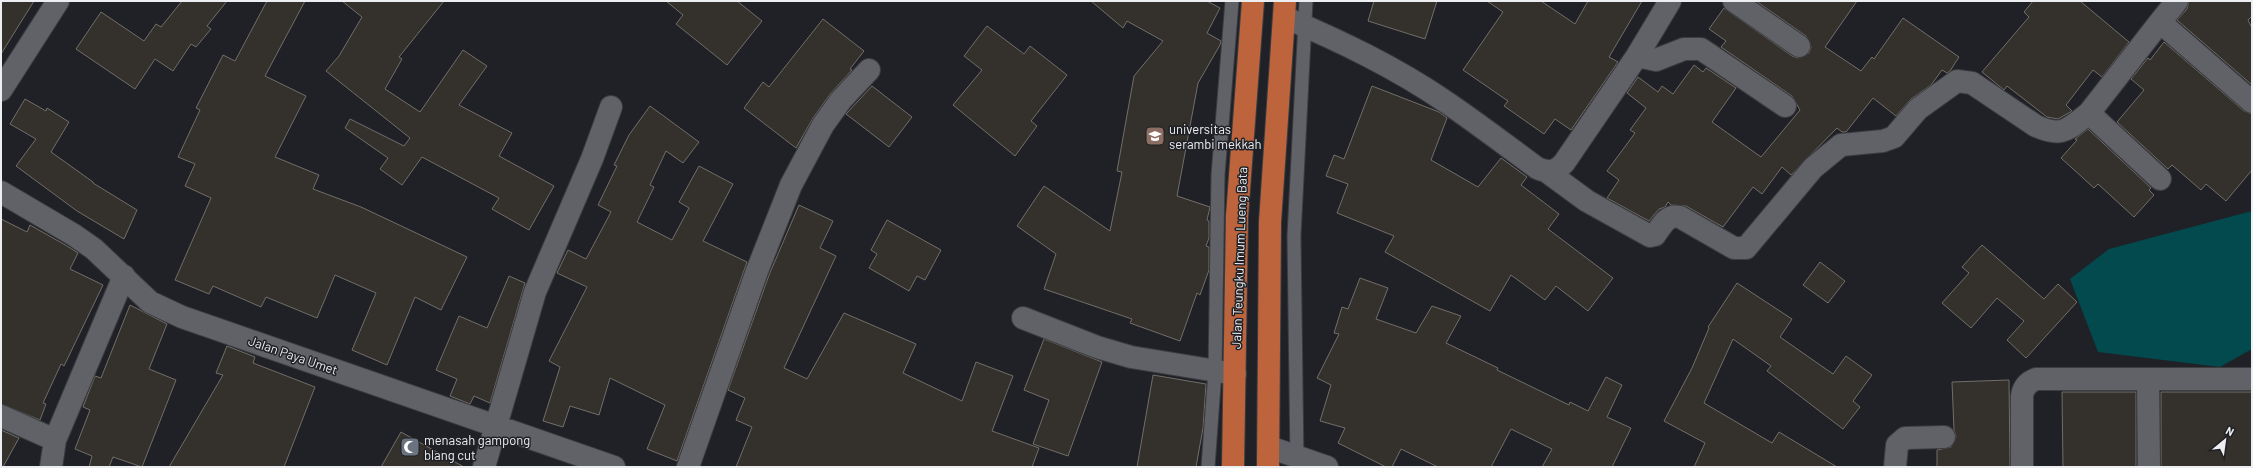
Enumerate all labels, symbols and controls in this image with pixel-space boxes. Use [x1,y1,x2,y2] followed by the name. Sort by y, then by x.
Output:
[1169,121,1261,152] place label: universitas serambi mekkah
[1144,125,1166,147] school or university icon: universitas serambi mekkah
[1228,167,1250,349] street label: Jalan Teungku Imum Lueng Bata
[246,332,340,378] street label: Jalan Paya Umet
[2205,420,2245,460] north arrow
[2224,423,2236,438] text: N
[424,432,530,463] place label: menasah gampong blang cut
[399,436,421,458] mosque icon: menasah gampong blang cut

